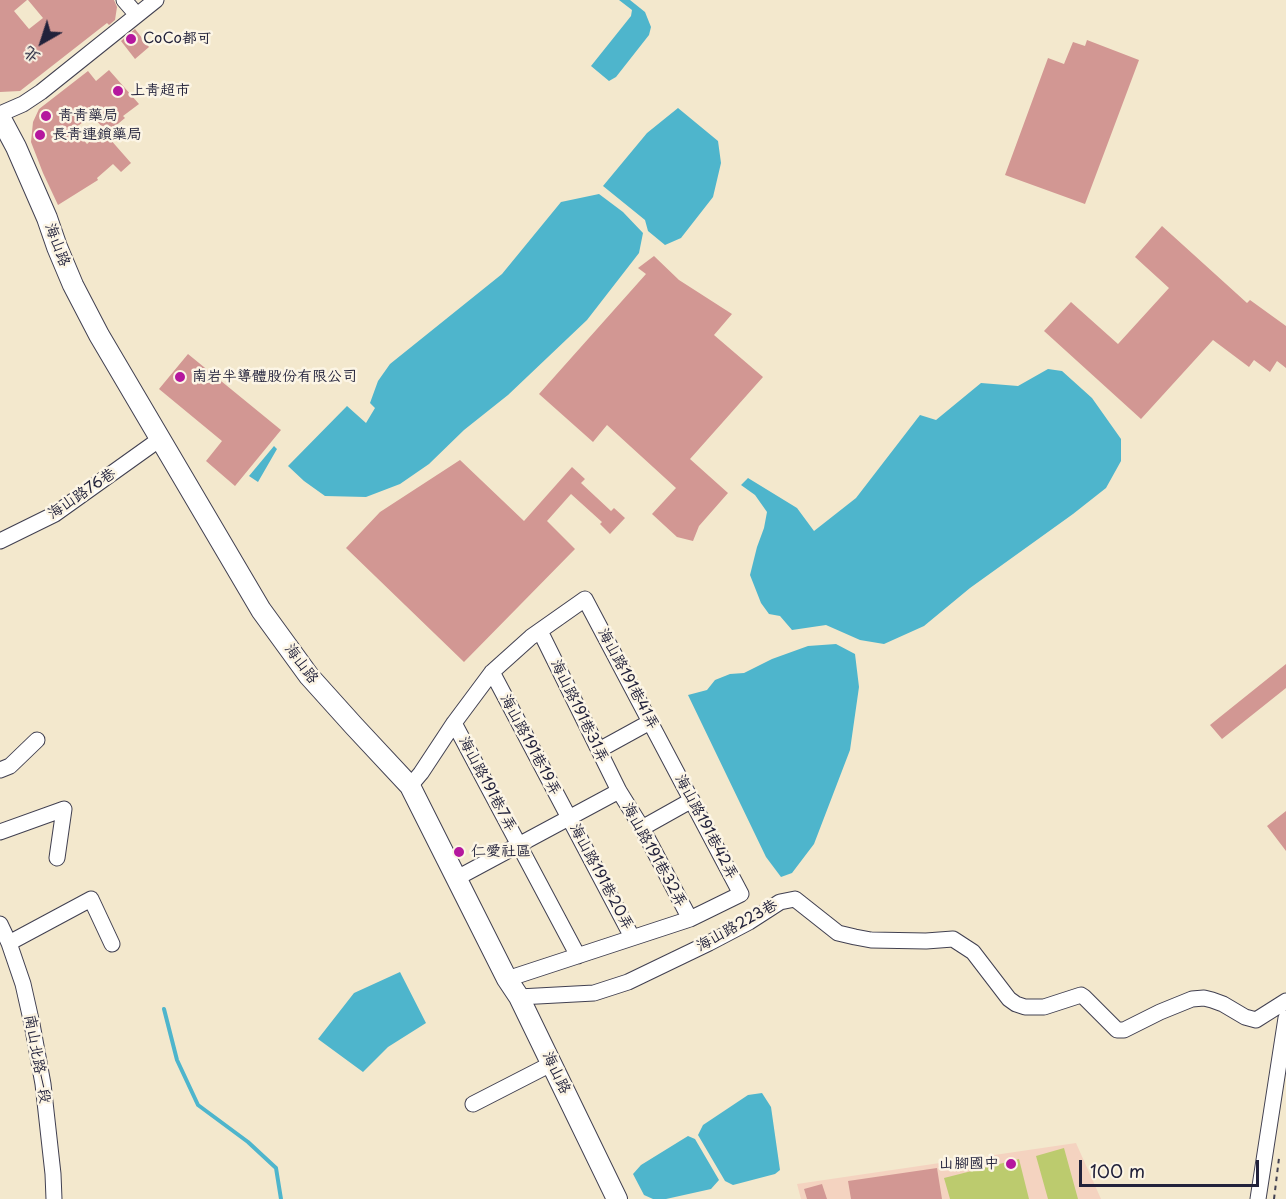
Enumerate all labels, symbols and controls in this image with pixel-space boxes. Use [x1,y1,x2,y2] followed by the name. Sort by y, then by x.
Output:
[12,12,72,72] north arrow
[143,30,212,48] place label: CoCo都可
[124,32,138,46] marker: CoCo都可
[17,42,44,70] text: 北
[130,82,190,100] place label: 上青超市
[111,84,125,98] marker: 上青超市
[58,107,118,125] place label: 青青藥局
[39,109,53,123] marker: 青青藥局
[52,126,142,144] place label: 長青連鎖藥局
[33,128,47,142] marker: 長青連鎖藥局
[41,221,73,269] street label: 海山路
[192,368,357,386] place label: 南岩半導體股份有限公司
[173,370,187,384] marker: 南岩半導體股份有限公司
[45,465,119,523] street label: 海山路76巷
[594,625,662,733] street label: 海山路191巷41弄
[280,641,322,687] street label: 海山路
[546,657,612,765] street label: 海山路191巷31弄
[496,691,564,799] street label: 海山路191巷19弄
[454,734,520,834] street label: 海山路191巷7弄
[671,772,741,882] street label: 海山路191巷42弄
[618,800,690,910] street label: 海山路191巷32弄
[565,821,637,933] street label: 海山路191巷20弄
[471,843,531,861] place label: 仁愛社區
[452,845,466,859] marker: 仁愛社區
[693,896,781,956] street label: 海山路223巷
[20,1013,54,1105] street label: 南山北路一段
[538,1049,574,1097] street label: 海山路
[1082,1148,1262,1186] scale bar
[939,1155,999,1173] place label: 山腳國中
[1004,1157,1018,1171] marker: 山腳國中
[1090,1157,1145,1184] text: 100 m

